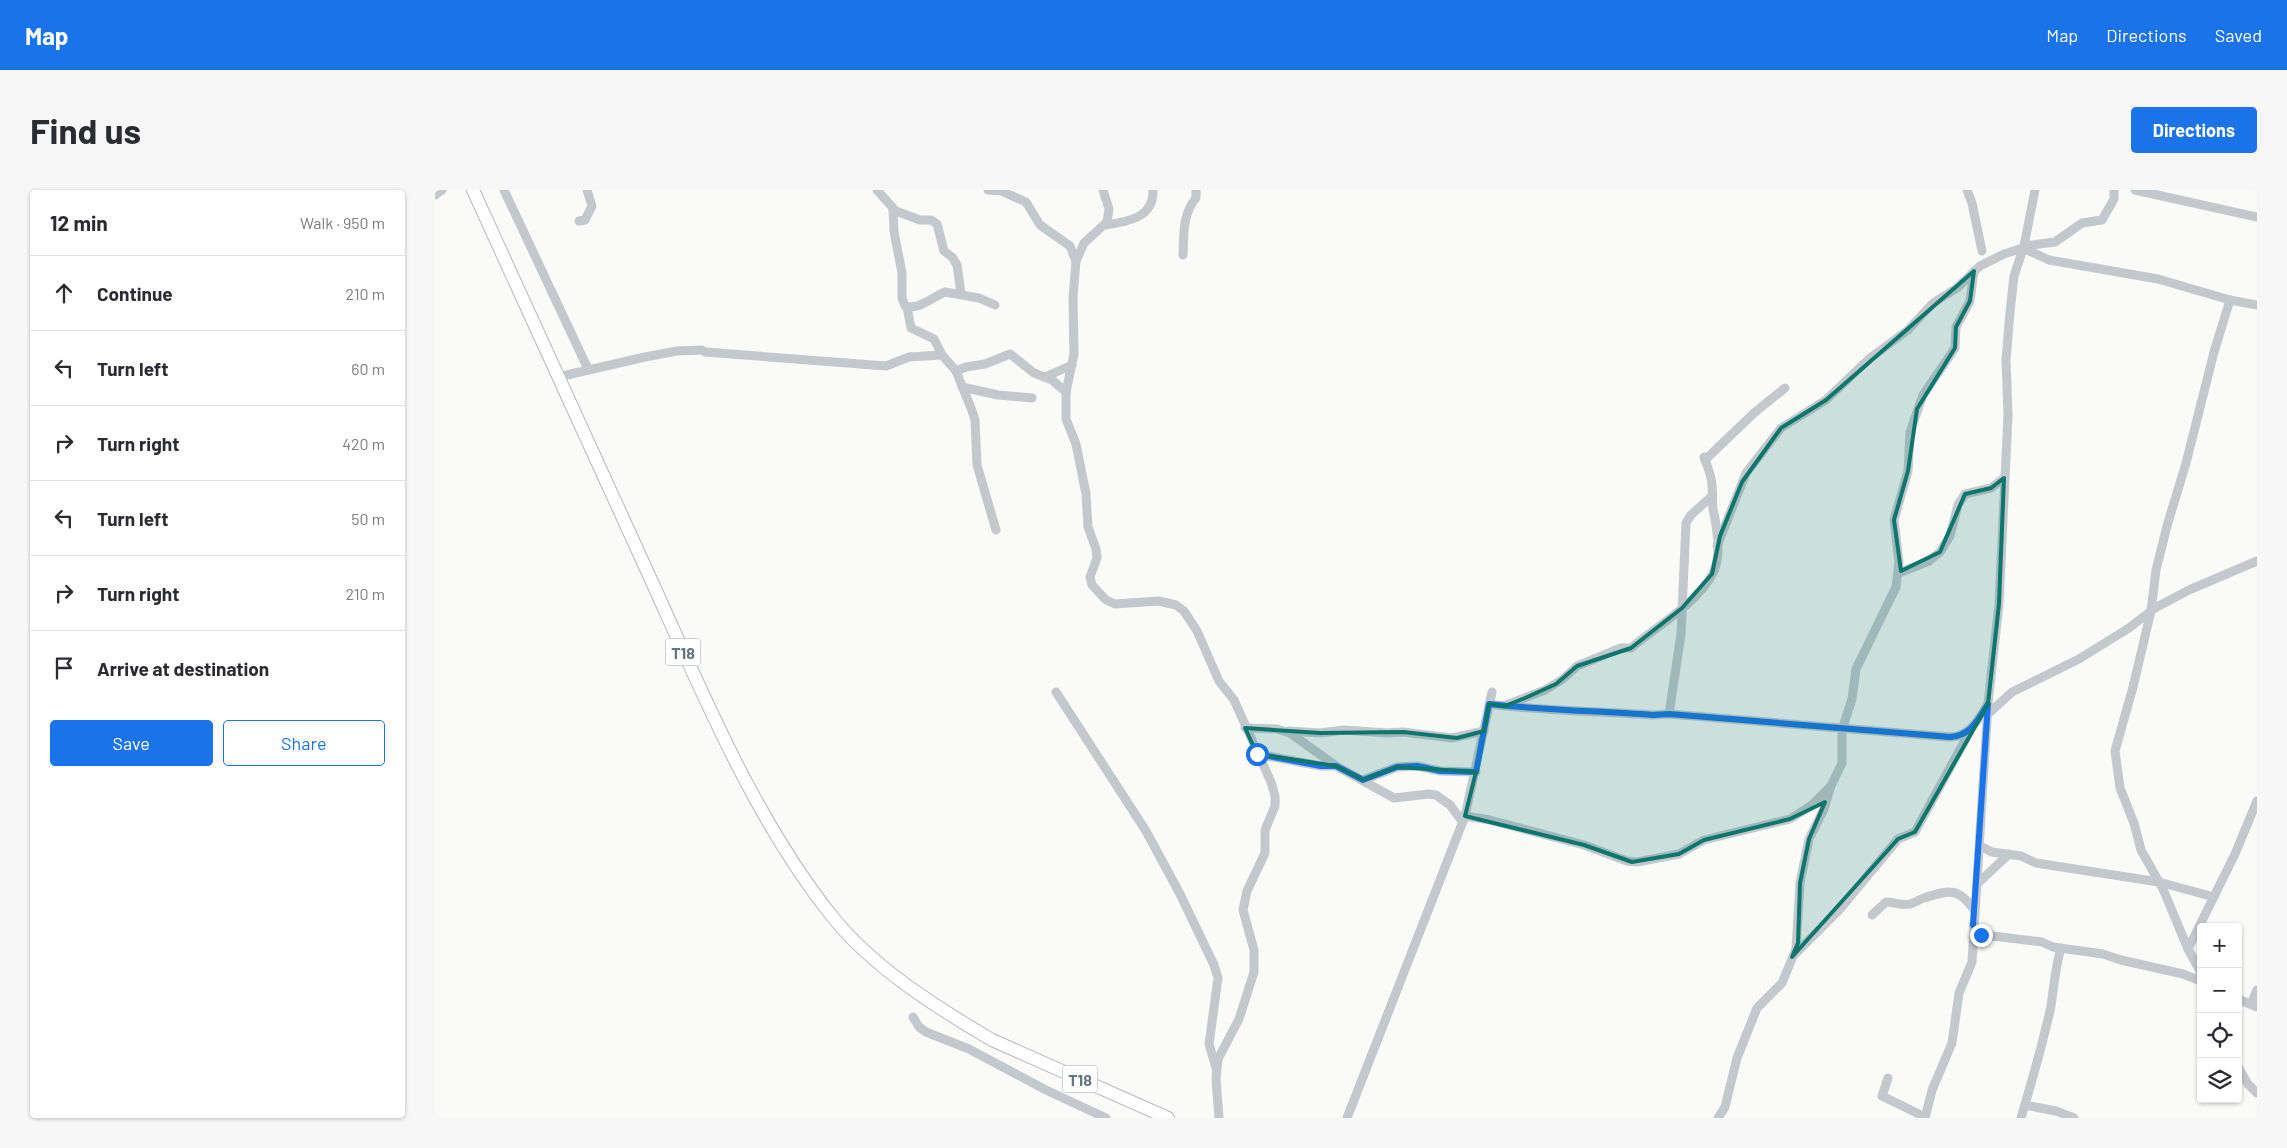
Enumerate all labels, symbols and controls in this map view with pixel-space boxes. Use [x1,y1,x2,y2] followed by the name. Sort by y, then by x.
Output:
[25,21,68,50] text: Map
[2046,24,2078,46] text: Map
[2106,24,2187,46] text: Directions
[2215,24,2262,46] text: Saved
[2131,107,2257,153] button: Directions
[30,109,141,151] text: Find us
[50,210,108,235] text: 12 min
[300,213,385,232] text: Walk · 950 m
[50,279,78,307] icon: ahead
[97,282,173,305] text: Continue
[346,284,385,303] text: 210 m
[50,354,78,382] icon: left
[97,357,168,380] text: Turn left
[351,359,385,378] text: 60 m
[50,429,78,457] icon: right
[97,432,179,455] text: Turn right
[342,434,385,453] text: 420 m
[50,504,78,532] icon: left
[97,507,168,530] text: Turn left
[351,509,385,528] text: 50 m
[50,579,78,607] icon: right
[97,582,179,605] text: Turn right
[346,584,385,603] text: 210 m
[665,638,701,666] road number: T18
[50,654,78,682] icon: arrive
[97,657,269,680] text: Arrive at destination
[50,720,213,766] button: Save
[223,720,385,766] button: Share
[1246,743,1269,766] route start
[2197,923,2242,1103] map controls
[2197,923,2242,968] button: +
[1970,924,1993,947] route end
[2197,968,2242,1013] button: −
[2197,1013,2242,1058] button: locate
[2197,1058,2242,1103] button: layers
[1063,1066,1097,1092] road number: T18

